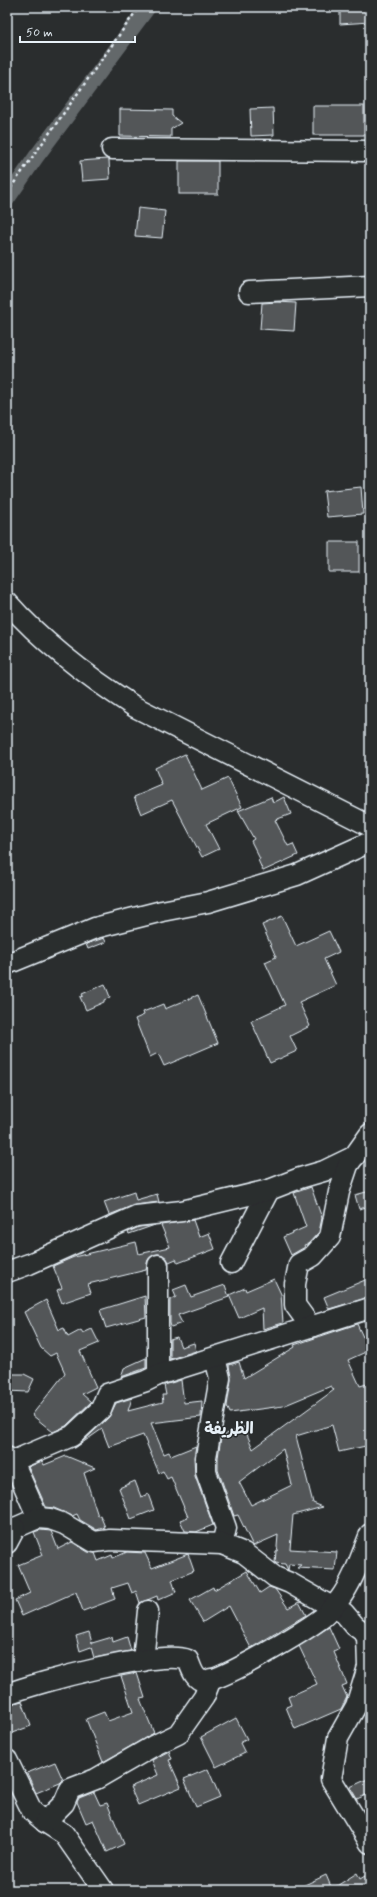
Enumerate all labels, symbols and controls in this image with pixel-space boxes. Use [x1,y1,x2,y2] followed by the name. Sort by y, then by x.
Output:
[20,18,135,44] scale bar
[26,25,53,41] text: 50 m
[204,1419,254,1440] district label: الظريفة

